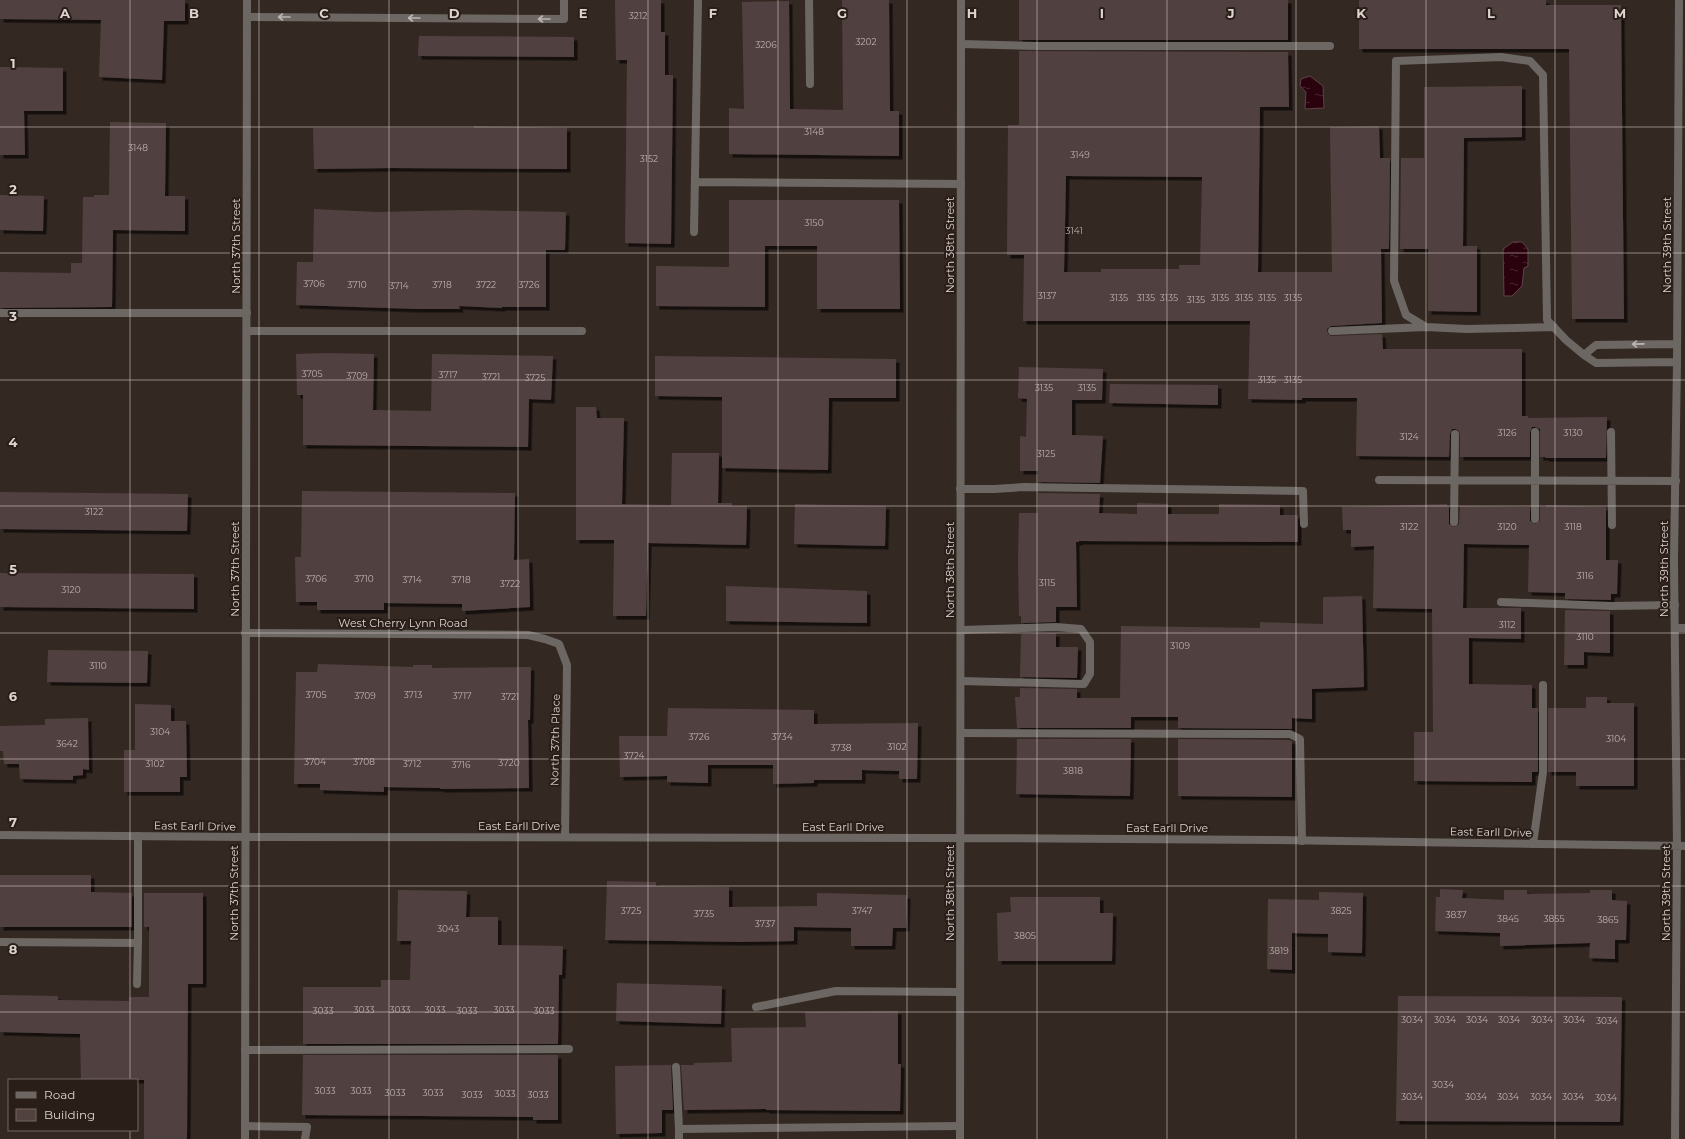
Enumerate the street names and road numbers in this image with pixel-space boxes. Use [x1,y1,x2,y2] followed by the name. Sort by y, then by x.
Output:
[943,196,957,293] street label: North 38th Street
[1660,196,1674,293] street label: North 39th Street
[229,198,243,294] street label: North 37th Street
[1657,520,1671,617] street label: North 39th Street
[228,521,242,617] street label: North 37th Street
[943,521,957,618] street label: North 38th Street
[338,616,468,630] street label: West Cherry Lynn Road
[547,693,563,786] street label: North 37th Place
[154,818,237,834] street label: East Earll Drive
[478,819,560,833] street label: East Earll Drive
[802,820,884,834] street label: East Earll Drive
[1126,821,1208,835] street label: East Earll Drive
[1450,824,1533,840] street label: East Earll Drive
[943,844,957,941] street label: North 38th Street
[1659,844,1673,941] street label: North 39th Street
[227,845,241,941] street label: North 37th Street

